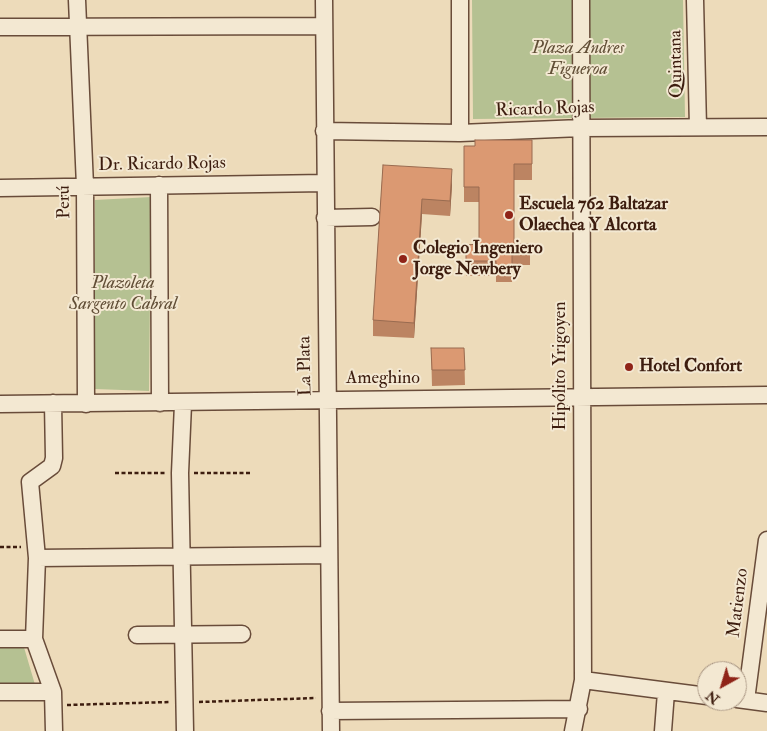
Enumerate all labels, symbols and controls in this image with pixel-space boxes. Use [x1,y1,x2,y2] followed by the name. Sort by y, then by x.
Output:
[666,30,688,98] street label: Quintana
[532,38,624,80] park label: Plaza Andres Figueroa
[495,97,595,123] street label: Ricardo Rojas
[98,153,226,177] street label: Dr. Ricardo Rojas
[54,185,76,219] street label: Perú
[519,194,668,236] place label: Escuela 762 Baltazar Olaechea Y Alcorta
[503,209,515,221] marker: Escuela 762 Baltazar Olaechea Y Alcorta
[413,238,543,280] place label: Colegio Ingeniero Jorge Newbery
[397,253,409,265] marker: Colegio Ingeniero Jorge Newbery
[69,273,177,316] park label: Plazoleta Sargento Cabral
[550,301,572,431] street label: Hipólito Yrigoyen
[295,336,317,396] street label: La Plata
[639,356,742,378] place label: Hotel Confort
[623,361,635,373] marker: Hotel Confort
[346,368,420,390] street label: Ameghino
[724,567,754,639] street label: Matienzo
[697,661,747,711] north arrow
[703,687,723,708] text: N

